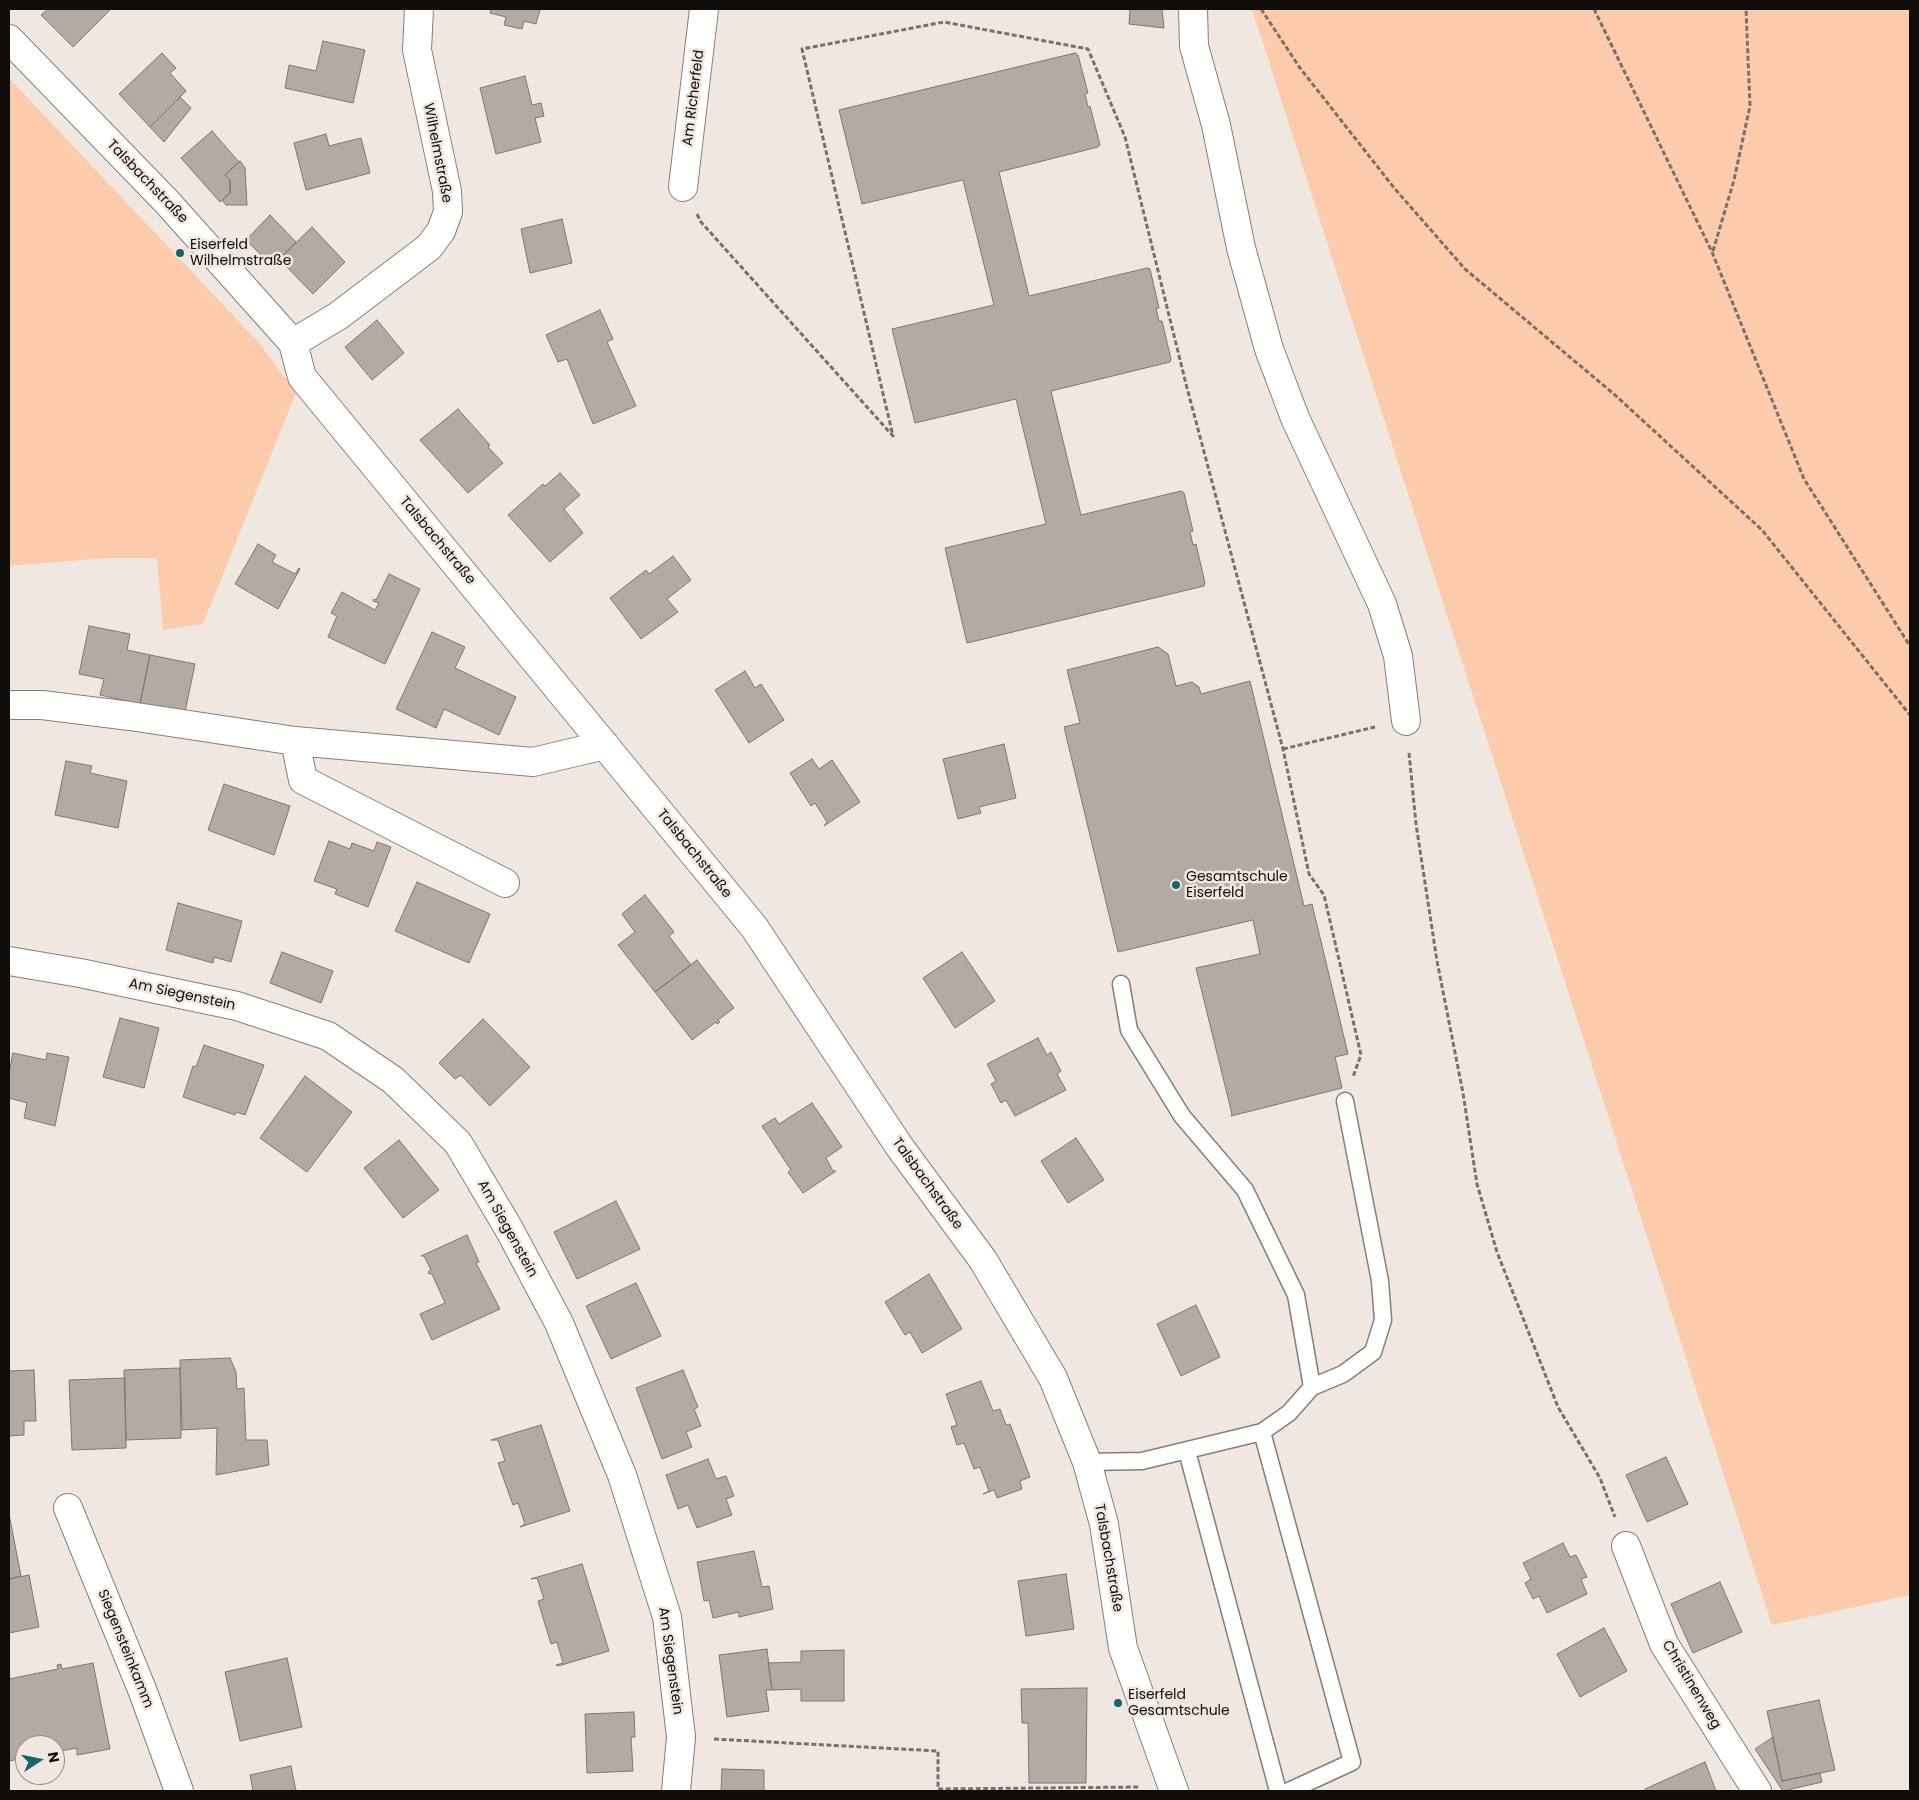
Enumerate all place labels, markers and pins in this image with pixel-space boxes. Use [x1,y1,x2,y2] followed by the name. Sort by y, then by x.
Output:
[190,237,291,270] place label: Eiserfeld Wilhelmstraße
[174,247,186,259] marker: Eiserfeld Wilhelmstraße
[1186,869,1288,902] place label: Gesamtschule Eiserfeld
[1170,879,1182,891] marker: Gesamtschule Eiserfeld
[1128,1687,1230,1720] place label: Eiserfeld Gesamtschule
[1112,1697,1124,1709] marker: Eiserfeld Gesamtschule

